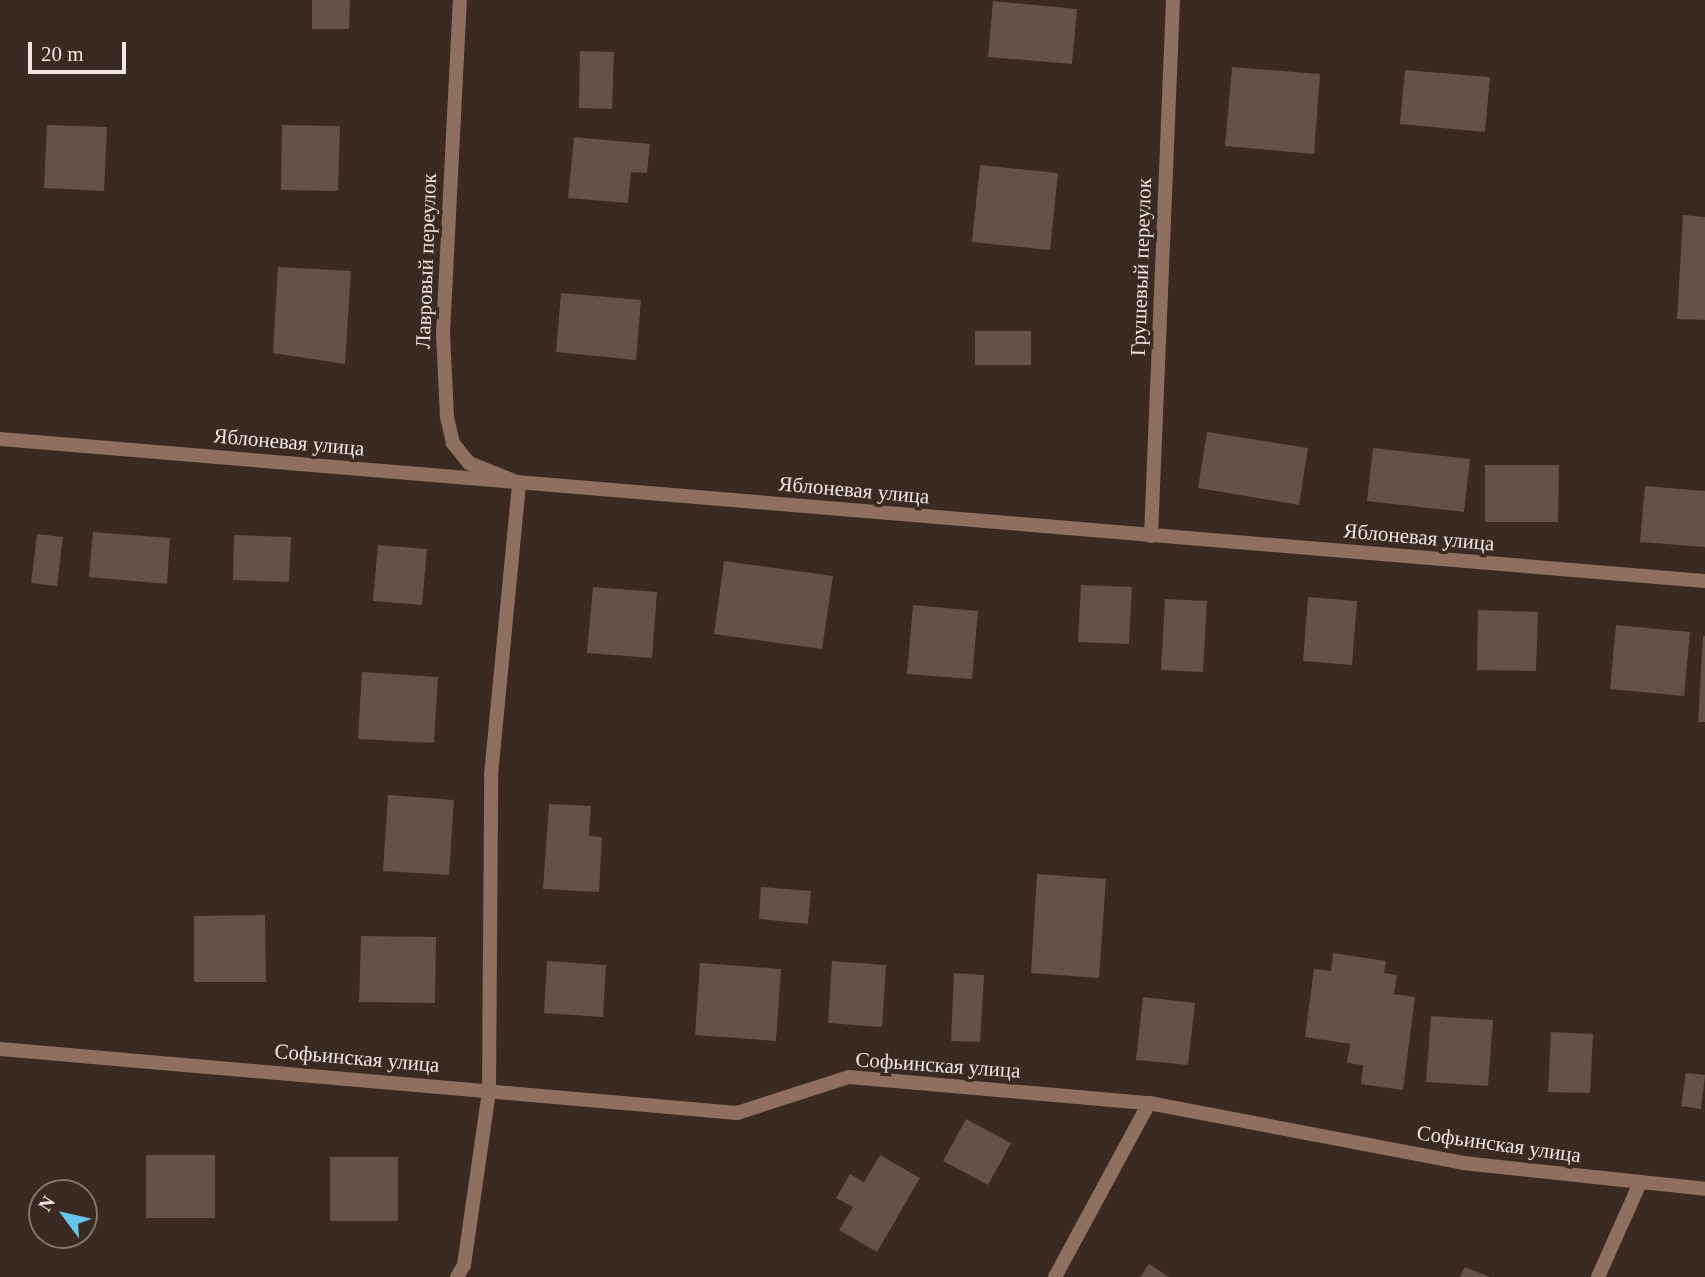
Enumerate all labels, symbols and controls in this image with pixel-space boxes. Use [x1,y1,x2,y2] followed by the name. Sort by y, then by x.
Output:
[32,28,130,72] scale bar
[41,42,84,66] text: 20 m
[410,173,442,349] street label: Лавровый переулок
[1125,178,1157,356] street label: Грушевый переулок
[212,423,366,461] street label: Яблоневая улица
[777,471,931,509] street label: Яблоневая улица
[1342,518,1496,556] street label: Яблоневая улица
[273,1038,441,1078] street label: Софьинская улица
[855,1047,1021,1083] street label: Софьинская улица
[1415,1120,1583,1168] street label: Софьинская улица
[28,1179,98,1249] north arrow
[34,1192,59,1215] text: N

